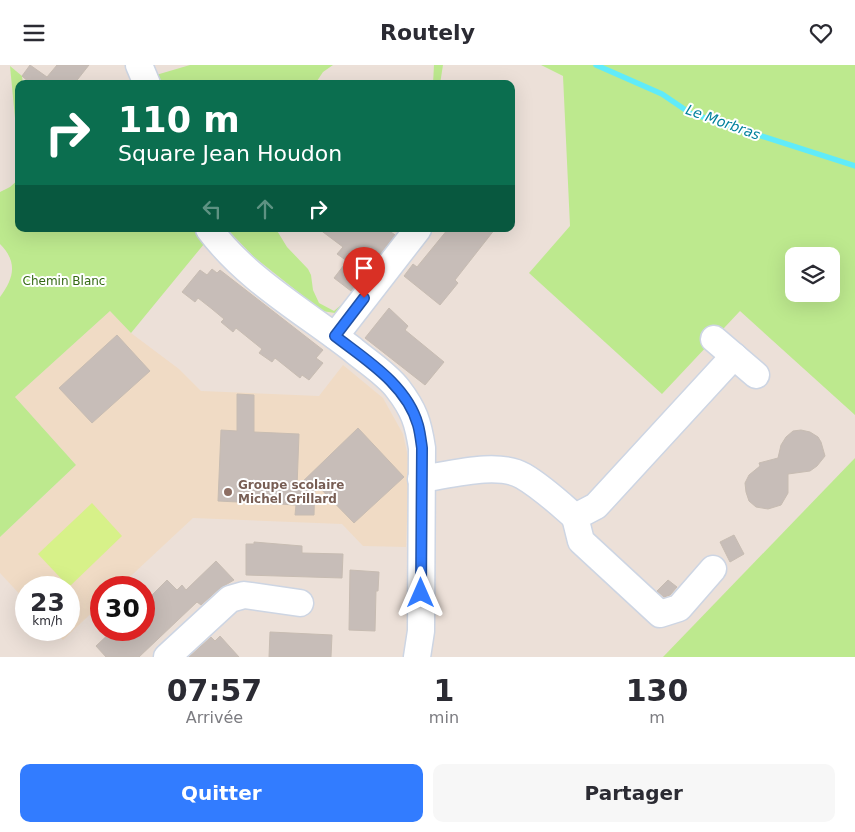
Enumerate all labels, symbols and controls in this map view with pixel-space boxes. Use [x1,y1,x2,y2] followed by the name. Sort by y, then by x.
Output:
[20,19,48,47] icon: menu
[807,19,835,47] icon: heart
[380,20,475,45] text: Routely
[35,100,100,165] icon: right
[118,100,240,140] text: 110 m
[684,101,762,143] water label: Le Morbras
[118,141,342,166] text: Square Jean Houdon
[198,195,226,223] icon: left
[251,195,279,223] icon: ahead
[304,195,332,223] icon: right
[343,247,385,298] pin
[785,247,840,302] map controls
[785,247,840,302] button: layers
[350,254,378,282] icon: arrive
[23,274,105,288] park label: Chemin Blanc
[238,478,344,506] place label: Groupe scolaire Michel Grillard
[222,486,234,498] marker: Groupe scolaire Michel Grillard
[394,566,446,618] position arrow
[90,576,155,641] speed limit sign: 30
[30,588,65,617] text: 23
[32,614,63,628] text: km/h
[167,673,262,708] text: 07:57
[433,673,454,708] text: 1
[626,673,688,708] text: 130
[186,708,243,727] text: Arrivée
[429,708,459,727] text: min
[649,708,665,727] text: m
[20,764,423,822] button: Quitter
[433,764,835,822] button: Partager

